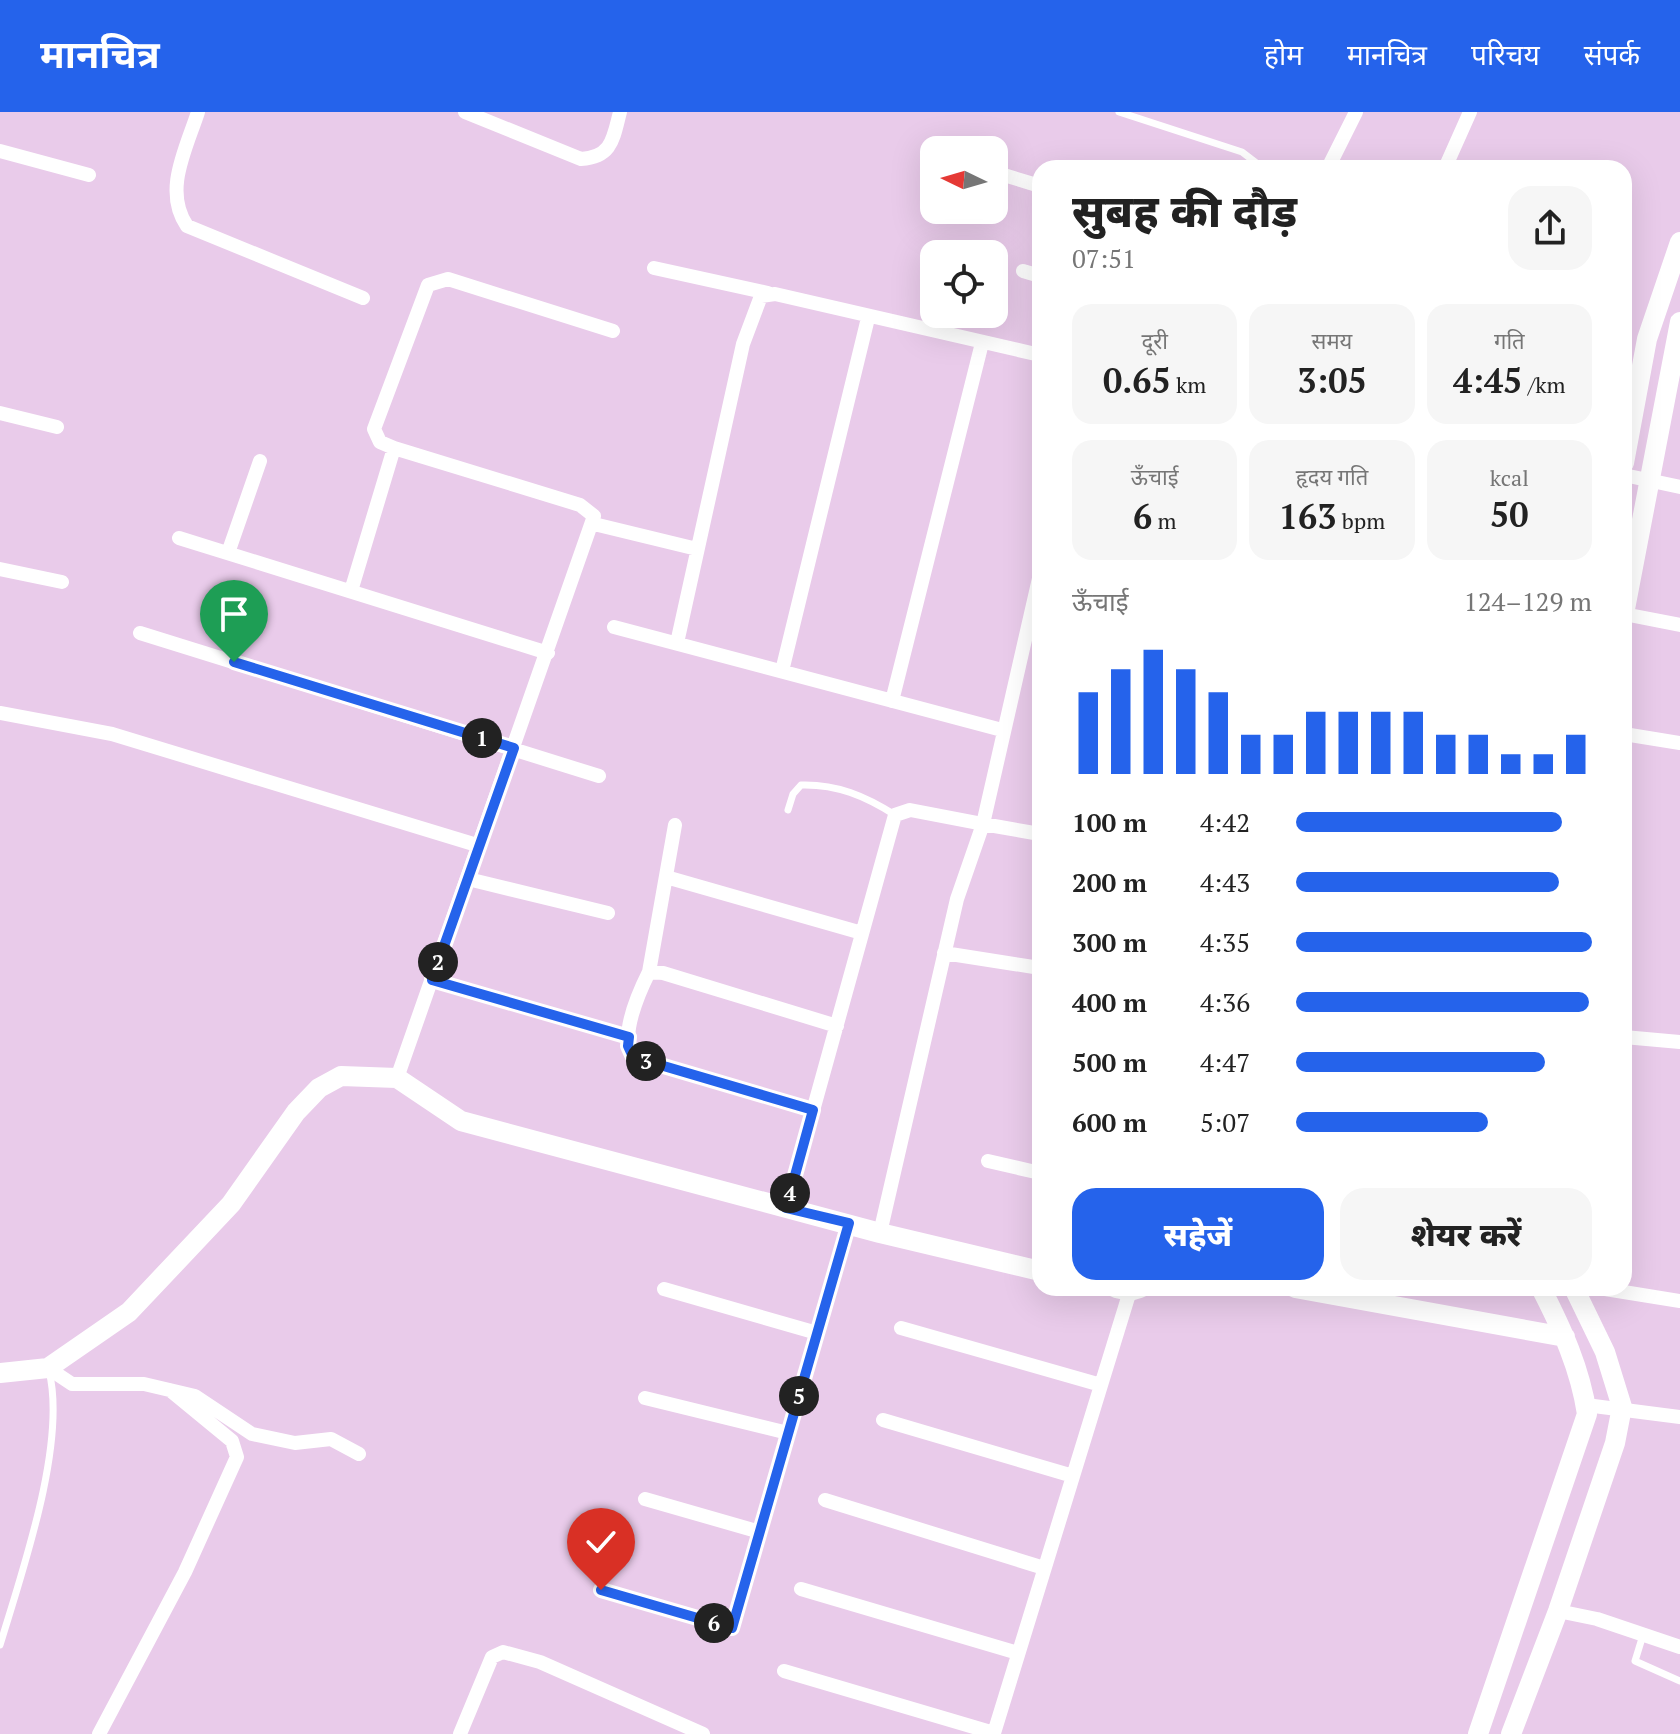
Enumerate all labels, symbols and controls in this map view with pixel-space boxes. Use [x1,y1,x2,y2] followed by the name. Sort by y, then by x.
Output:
[40,29,160,79] text: मानचित्र
[1264,36,1303,73] text: होम
[1347,36,1427,73] text: मानचित्र
[1471,36,1540,73] text: परिचय
[1584,36,1640,73] text: संपर्क
[920,136,1008,224] north arrow
[920,136,1008,328] map controls
[1072,181,1297,240] text: सुबह की दौड़
[1508,186,1592,270] button: share
[920,240,1008,328] button: locate
[1072,241,1136,275] text: 07:51
[1141,326,1168,355] text: दूरी
[1312,326,1352,355] text: समय
[1494,326,1525,355] text: गति
[1103,358,1171,403] text: 0.65
[1297,358,1367,403] text: 3:05
[1453,358,1522,403] text: 4:45
[1171,370,1206,399] text: km
[1522,370,1566,399] text: /km
[1131,462,1179,491] text: ऊँचाई
[1296,462,1368,491] text: हृदय गति
[1490,463,1529,492] text: kcal
[1490,492,1529,537] text: 50
[1133,494,1152,539] text: 6
[1279,494,1336,539] text: 163
[1152,506,1176,535] text: m
[1336,506,1385,535] text: bpm
[200,580,268,662] pin
[1072,584,1128,618] text: ऊँचाई
[1464,584,1592,618] text: 124–129 m
[212,592,256,636] icon: arrive
[462,718,502,758] pin: 1
[476,723,488,752] text: 1
[1072,805,1147,839] text: 100 m
[1200,805,1250,839] text: 4:42
[1072,865,1147,899] text: 200 m
[1200,865,1250,899] text: 4:43
[1072,925,1147,959] text: 300 m
[1200,925,1250,959] text: 4:35
[418,942,458,982] pin: 2
[432,947,444,976] text: 2
[1072,985,1147,1019] text: 400 m
[1200,985,1250,1019] text: 4:36
[626,1041,666,1081] pin: 3
[1072,1045,1147,1079] text: 500 m
[1200,1045,1250,1079] text: 4:47
[640,1046,652,1075] text: 3
[1072,1105,1147,1139] text: 600 m
[1200,1105,1250,1139] text: 5:07
[770,1173,810,1213] pin: 4
[784,1178,796,1207] text: 4
[1072,1188,1324,1280] button: सहेजें
[1340,1188,1592,1280] button: शेयर करें
[779,1376,819,1416] pin: 5
[793,1381,805,1410] text: 5
[567,1508,635,1590] pin
[579,1520,623,1564] icon: check
[694,1603,734,1643] pin: 6
[708,1608,720,1637] text: 6

